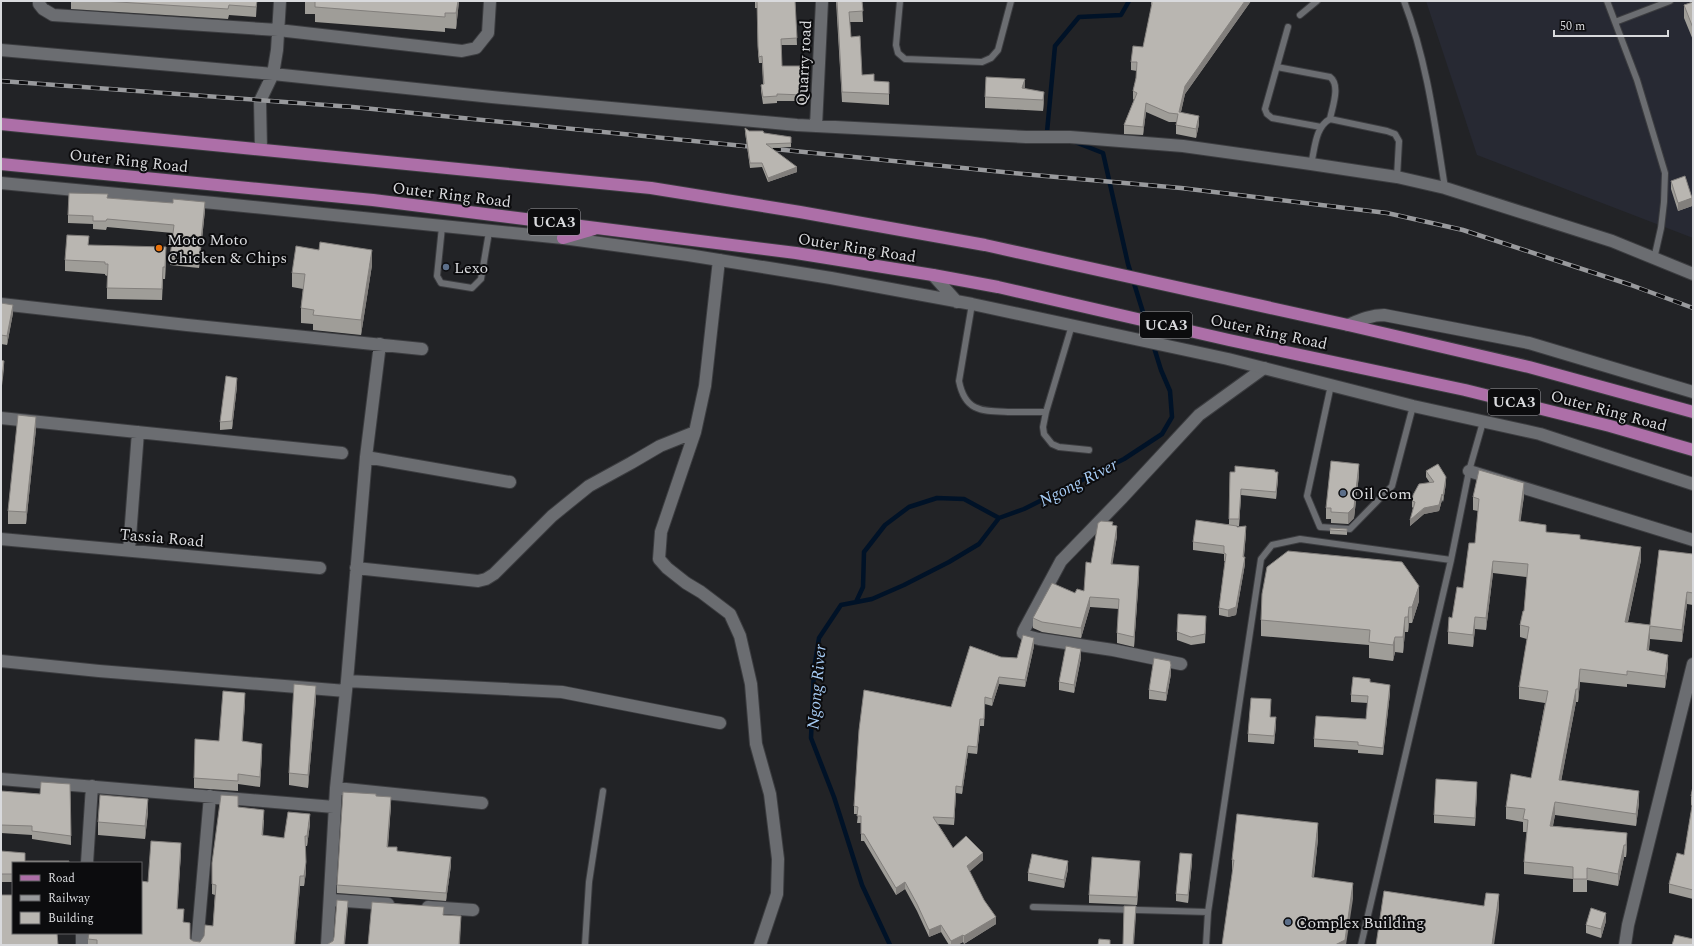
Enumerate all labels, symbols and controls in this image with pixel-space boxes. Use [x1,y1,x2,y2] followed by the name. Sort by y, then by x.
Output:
[1554,12,1668,38] scale bar
[1560,17,1585,36] text: 50 m
[790,19,818,107] street label: Quarry road
[68,143,190,179] street label: Outer Ring Road
[391,176,513,214] street label: Outer Ring Road
[528,209,580,235] road number: UCA3
[796,227,918,269] street label: Outer Ring Road
[167,228,287,270] place label: Moto Moto Chicken & Chips
[154,243,164,253] marker: Moto Moto Chicken & Chips
[454,256,488,280] place label: Lexo
[441,262,451,272] marker: Lexo
[1208,308,1330,356] street label: Outer Ring Road
[1140,312,1192,338] road number: UCA3
[1548,384,1670,438] street label: Outer Ring Road
[1488,389,1540,415] road number: UCA3
[1034,452,1123,514] water label: Ngong River
[1351,482,1412,506] place label: Oil Com
[1338,488,1348,498] marker: Oil Com
[119,522,205,554] street label: Tassia Road
[800,643,834,731] water label: Ngong River
[12,862,142,934] legend
[48,869,75,888] text: Road
[48,889,91,908] text: Railway
[48,909,94,928] text: Building
[1296,911,1424,935] place label: Complex Building
[1283,917,1293,927] marker: Complex Building

